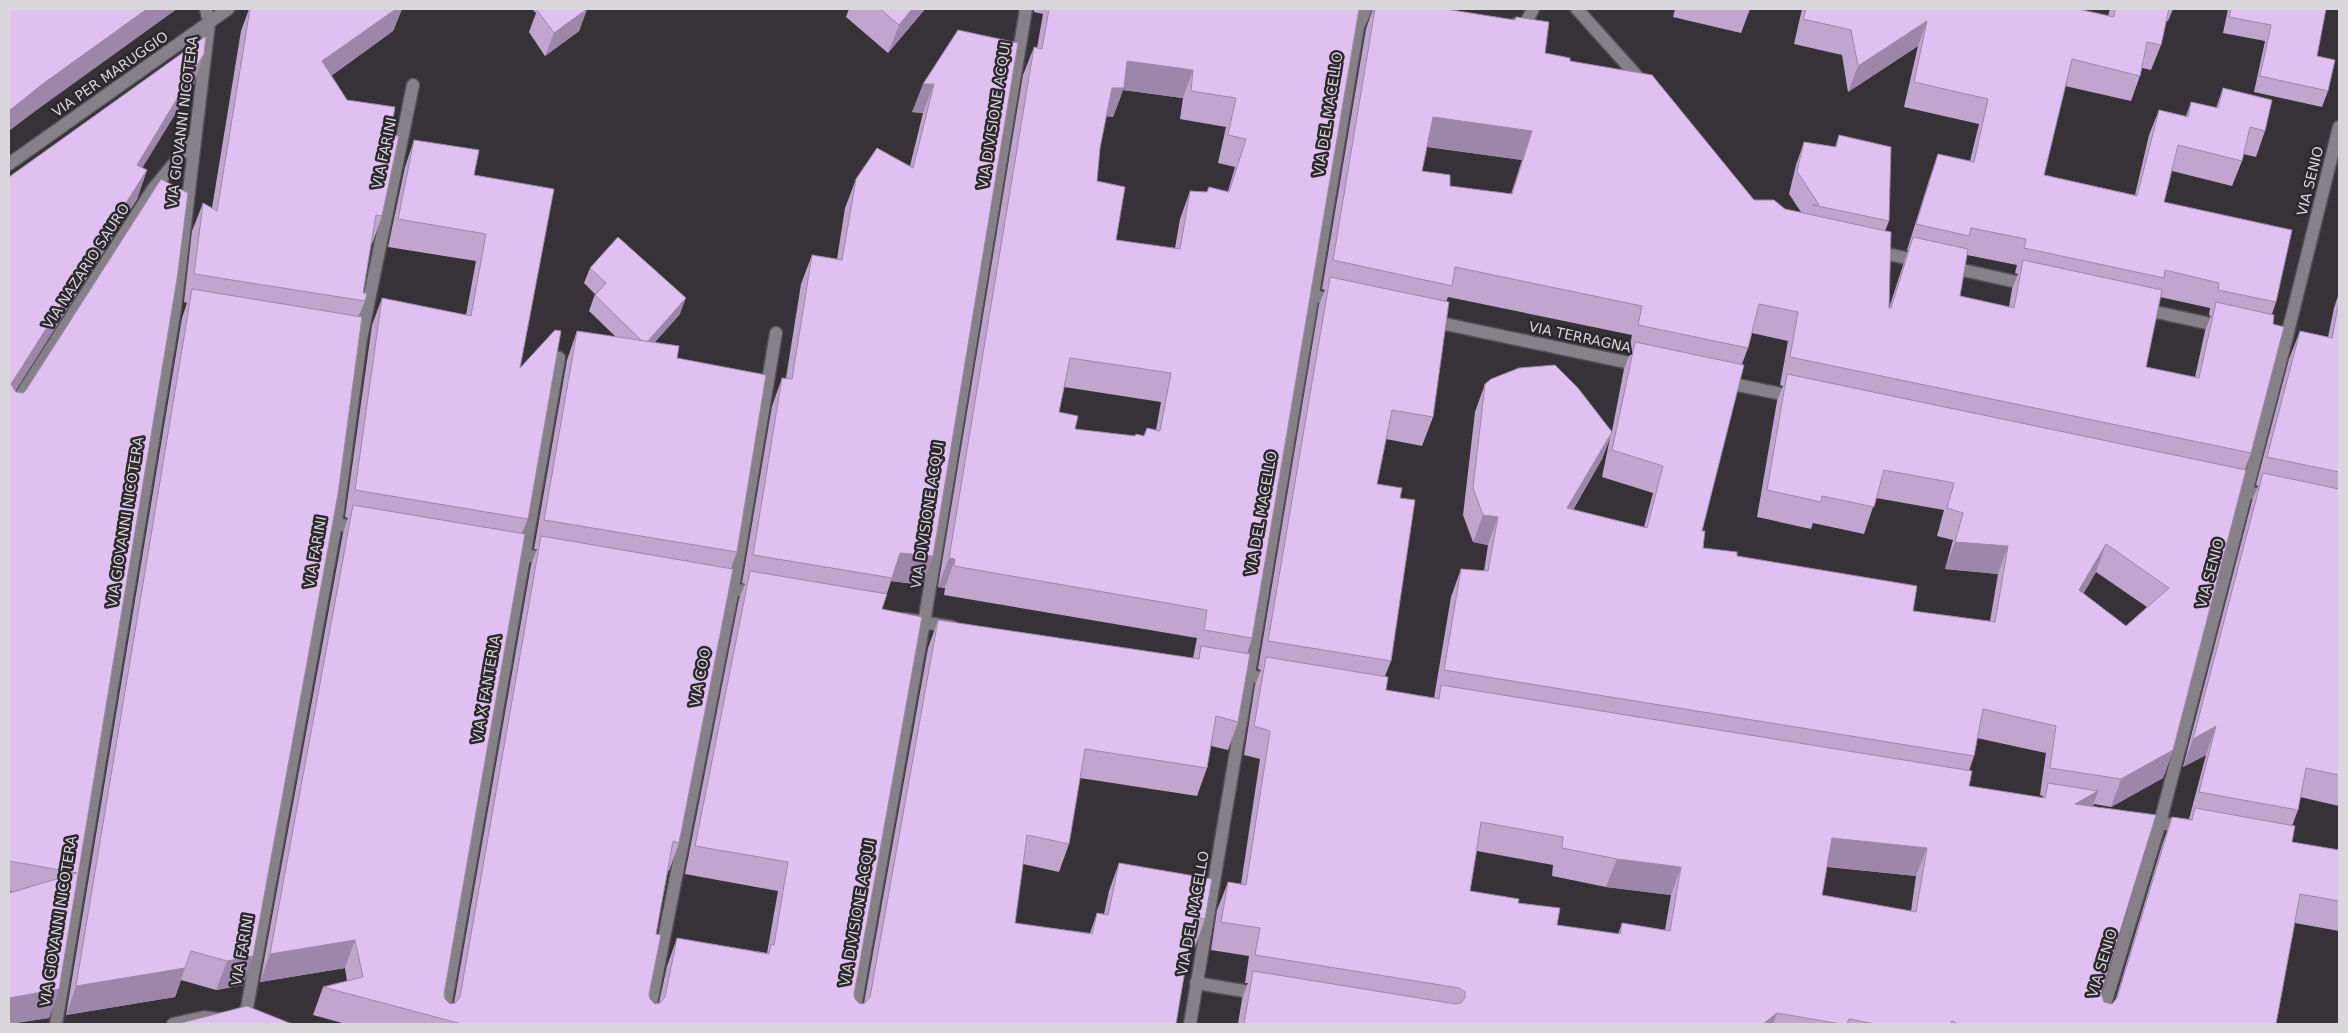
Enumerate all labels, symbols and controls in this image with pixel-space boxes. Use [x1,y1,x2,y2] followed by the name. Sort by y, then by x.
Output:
[49,28,171,120] street label: VIA PER MARUGGIO
[164,35,201,209] street label: VIA GIOVANNI NICOTERA
[974,40,1014,190] street label: VIA DIVISIONE ACQUI
[1310,51,1346,177] street label: VIA DEL MACELLO
[369,116,399,190] street label: VIA FARINI
[2294,145,2326,217] street label: VIA SENIO
[40,200,132,332] street label: VIA NAZARIO SAURO
[1527,318,1633,356] street label: VIA TERRAGNA
[104,435,146,609] street label: VIA GIOVANNI NICOTERA
[907,440,947,590] street label: VIA DIVISIONE ACQUI
[1242,450,1280,576] street label: VIA DEL MACELLO
[301,515,329,589] street label: VIA FARINI
[2193,537,2227,609] street label: VIA SENIO
[469,633,503,744] street label: VIA X FANTERIA
[686,646,714,708] street label: VIA COO
[37,834,79,1008] street label: VIA GIOVANNI NICOTERA
[836,838,878,988] street label: VIA DIVISIONE ACQUI
[1174,850,1212,976] street label: VIA DEL MACELLO
[228,913,256,987] street label: VIA FARINI
[2084,927,2120,999] street label: VIA SENIO

